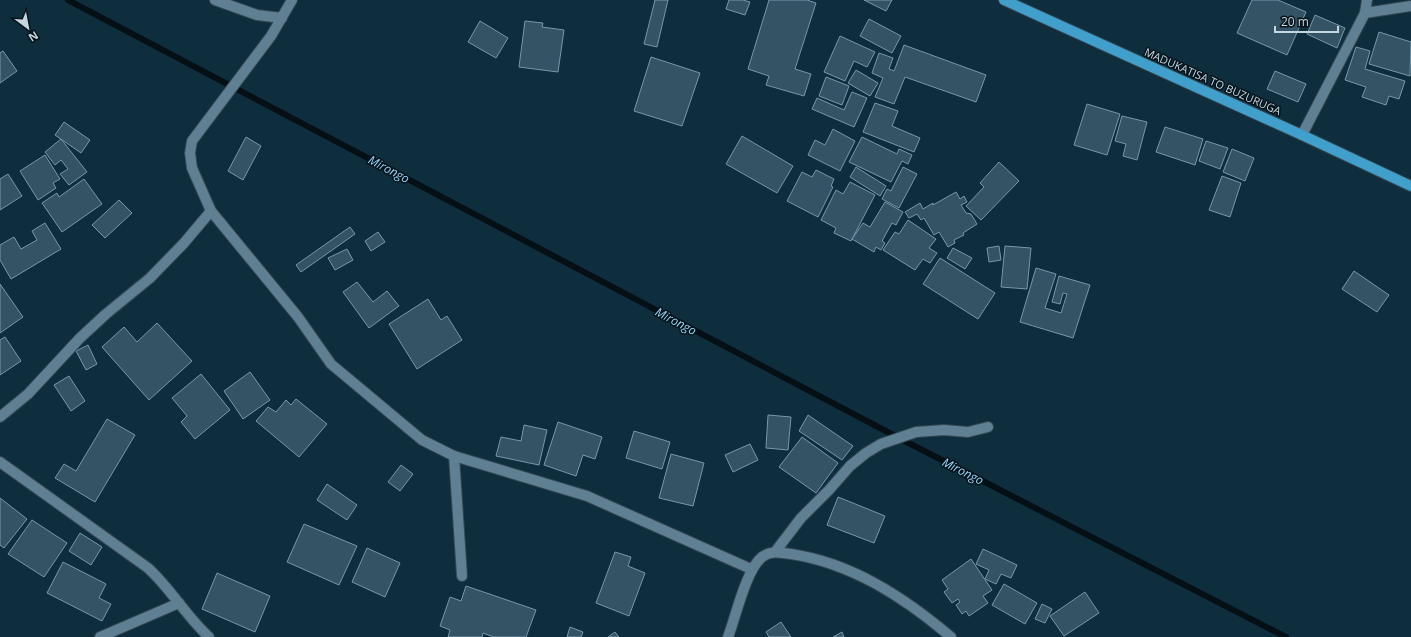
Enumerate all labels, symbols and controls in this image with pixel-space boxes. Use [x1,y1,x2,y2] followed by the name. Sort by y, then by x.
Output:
[8,8,48,48] north arrow
[1275,8,1338,34] scale bar
[1281,13,1309,30] text: 20 m
[26,28,41,46] text: N
[1142,44,1284,118] street label: MADUKATISA TO BUZURUGA
[365,151,413,187] water label: Mirongo
[652,303,700,339] water label: Mirongo
[939,453,987,489] water label: Mirongo

